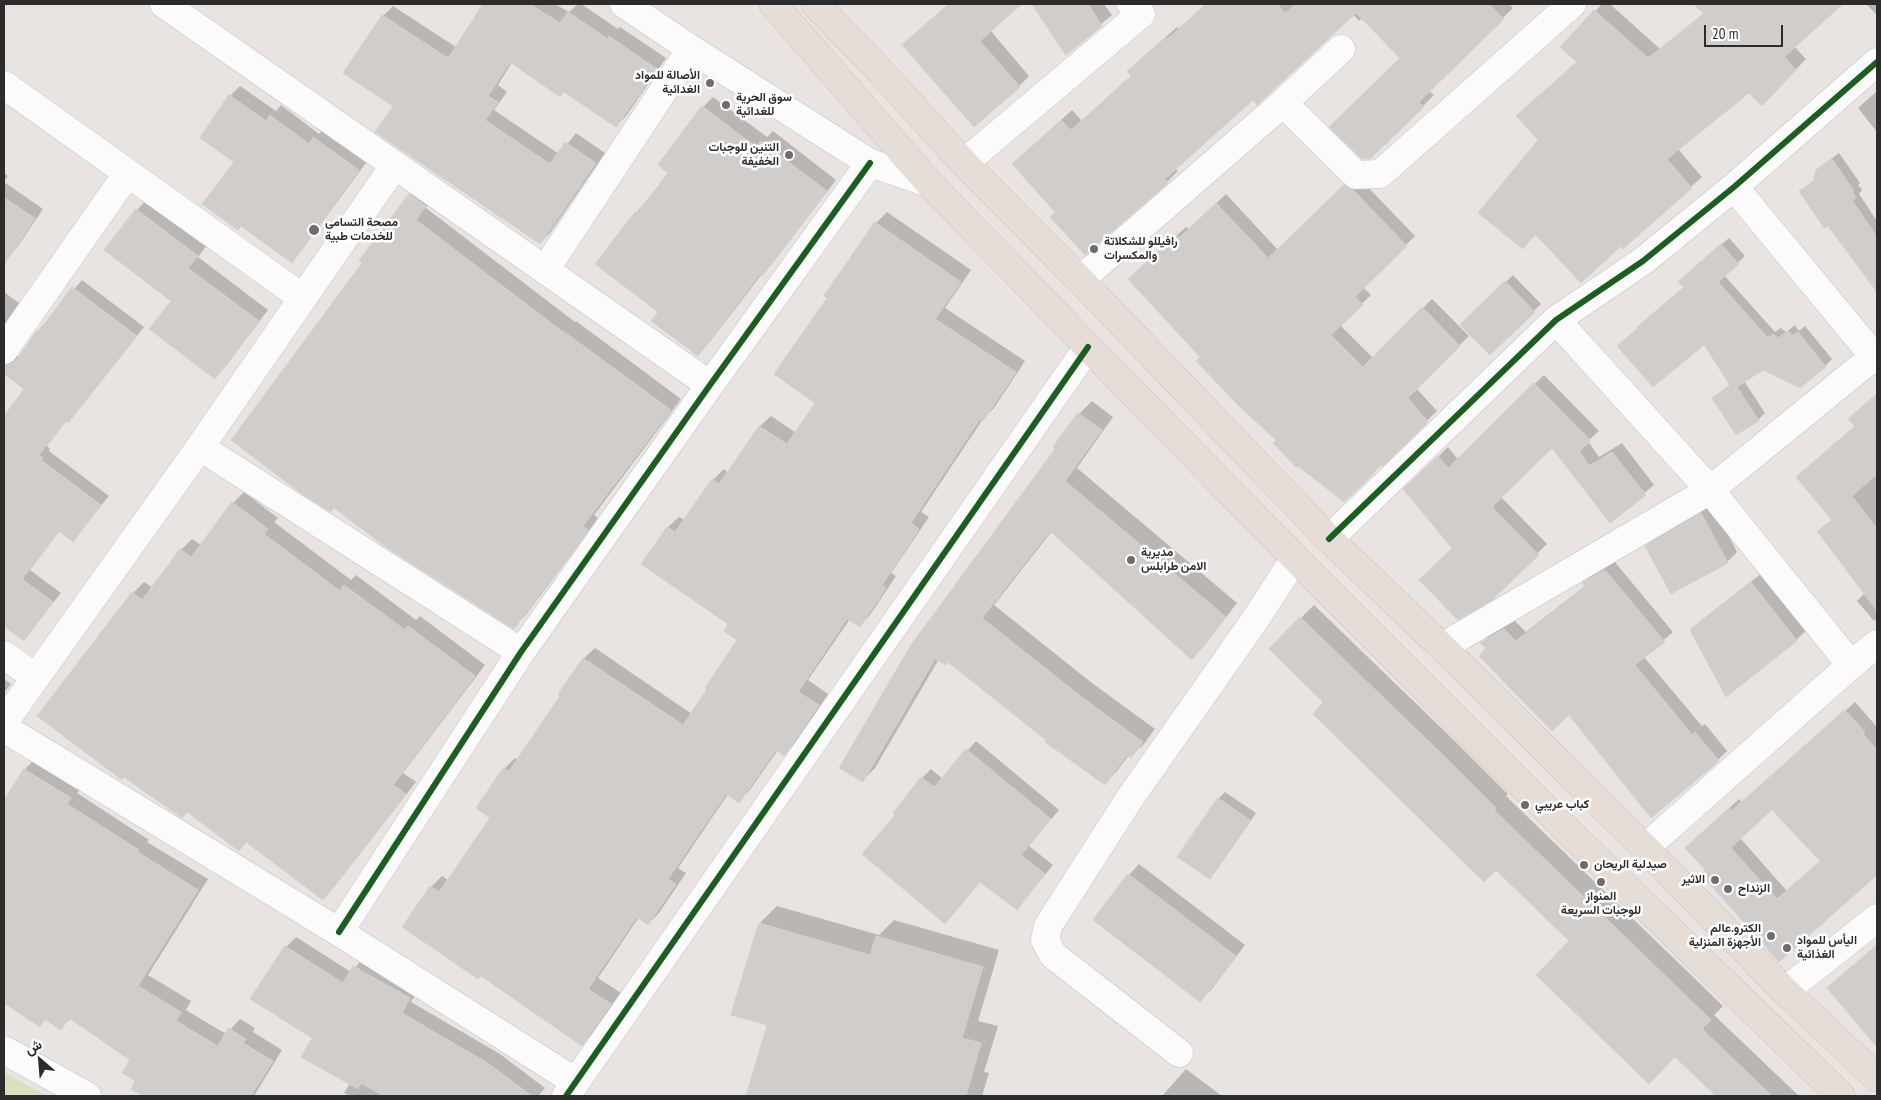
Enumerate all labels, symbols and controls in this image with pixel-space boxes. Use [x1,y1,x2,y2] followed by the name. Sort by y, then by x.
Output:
[1706,15,1785,47] scale bar
[1712,24,1738,43] text: 20 m
[635,69,700,97] place label: الأصالة للمواد الغدائية
[704,77,716,89] marker: الأصالة للمواد الغدائية
[736,91,792,119] place label: سوق الحرية للغدائية
[720,99,732,111] marker: سوق الحرية للغدائية
[708,141,779,169] place label: التنين للوجبات الخفيفة
[783,149,795,161] marker: التنين للوجبات الخفيفة
[325,216,398,244] place label: مصحة التسامي للخدمات طبية
[307,223,321,237] marker: مصحة التسامي للخدمات طبية
[1104,235,1178,263] place label: رافيللو للشكلاتة والمكسرات
[1088,243,1100,255] marker: رافيللو للشكلاتة والمكسرات
[1141,546,1206,574] place label: مديرية الامن طرابلس
[1125,554,1137,566] marker: مديرية الامن طرابلس
[1535,798,1589,812] place label: كباب عريبي
[1519,799,1531,811] marker: كباب عريبي
[1594,858,1667,872] place label: صيدلية الريحان
[1578,859,1590,871] marker: صيدلية الريحان
[1681,873,1705,887] place label: الاثير
[1709,874,1721,886] marker: الاثير
[1595,876,1607,888] marker: المنواز للوجبات السريعة
[1738,882,1770,896] place label: الزنداح
[1722,883,1734,895] marker: الزنداح
[1561,890,1641,918] place label: المنواز للوجبات السريعة
[1689,922,1761,950] place label: الكترو.عالم الأجهزة المنزلية
[1765,930,1777,942] marker: الكترو.عالم الأجهزة المنزلية
[1797,934,1857,962] place label: اليأس للمواد الغذائية
[1781,942,1793,954] marker: اليأس للمواد الغذائية
[15,1035,65,1085] north arrow
[22,1035,45,1058] text: ش

